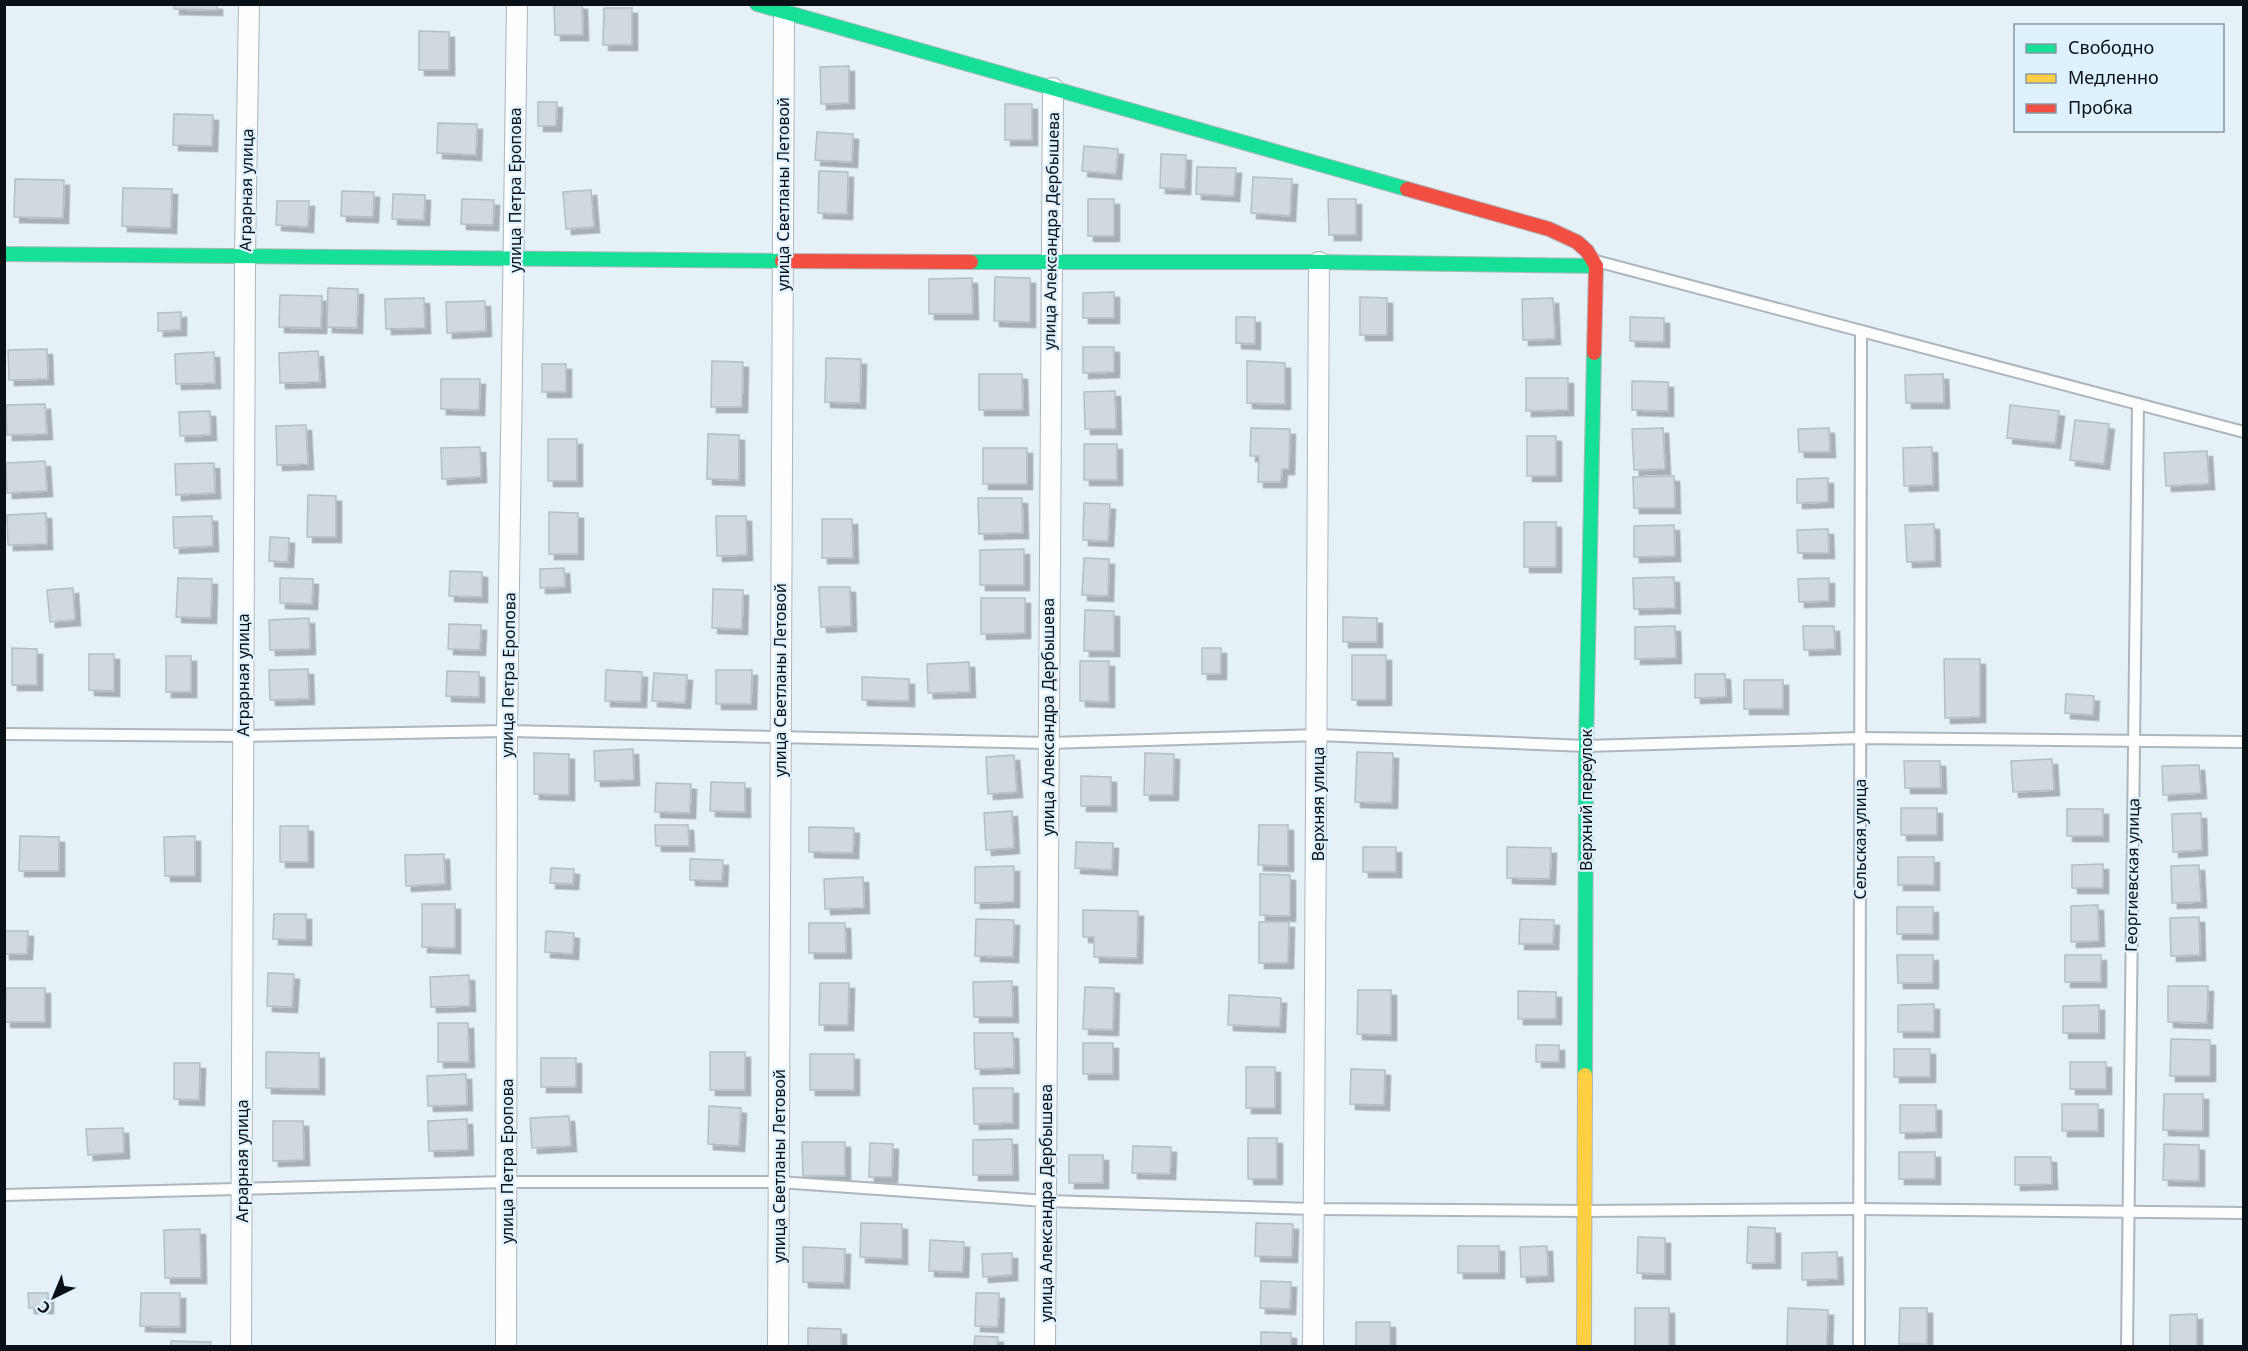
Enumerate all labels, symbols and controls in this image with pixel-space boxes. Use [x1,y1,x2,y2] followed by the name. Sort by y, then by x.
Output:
[2014,24,2224,132] legend
[2068,35,2154,59] text: Свободно
[2068,65,2159,89] text: Медленно
[2068,95,2133,119] text: Пробка
[772,97,794,291] street label: улица Светланы Летовой
[504,107,526,273] street label: улица Петра Еропова
[1038,112,1064,350] street label: улица Александра Дербышева
[234,128,258,252] street label: Аграрная улица
[769,583,791,777] street label: улица Светланы Летовой
[496,592,520,758] street label: улица Петра Еропова
[1037,598,1059,836] street label: улица Александра Дербышева
[232,613,254,737] street label: Аграрная улица
[1575,729,1597,871] street label: Верхний переулок
[1307,747,1329,861] street label: Верхняя улица
[1849,779,1871,899] street label: Сельская улица
[2120,798,2144,952] street label: Георгиевская улица
[768,1069,790,1263] street label: улица Светланы Летовой
[496,1078,518,1244] street label: улица Петра Еропова
[1035,1084,1057,1322] street label: улица Александра Дербышева
[231,1099,253,1223] street label: Аграрная улица
[24,1267,84,1327] north arrow
[32,1296,55,1320] text: С

